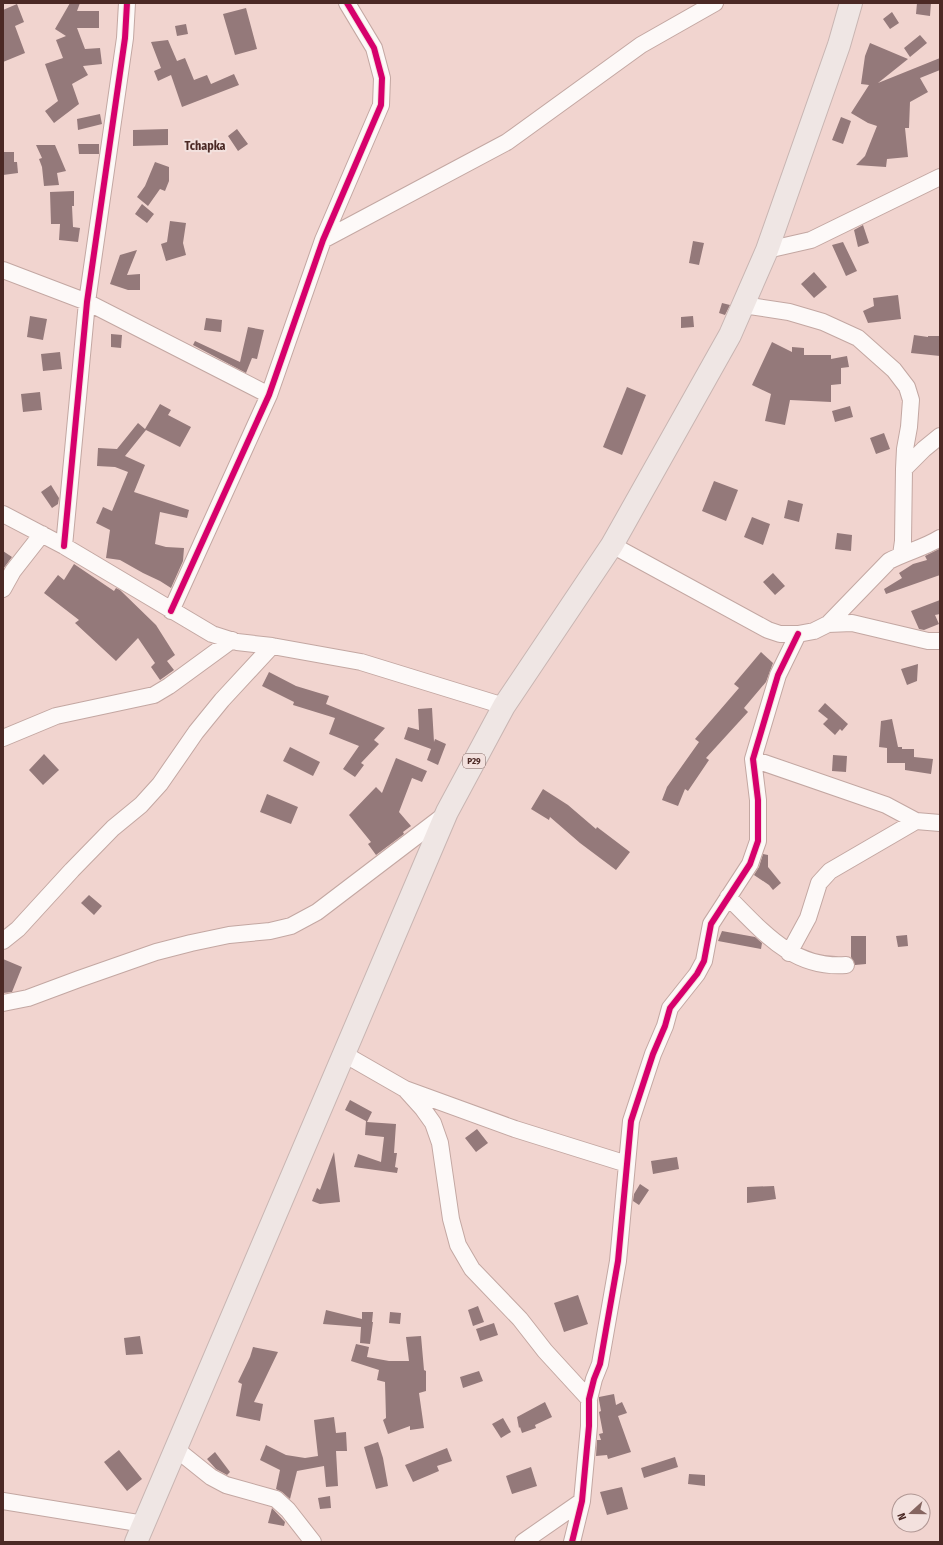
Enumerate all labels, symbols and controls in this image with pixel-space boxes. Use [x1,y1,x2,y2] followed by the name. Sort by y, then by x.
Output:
[184,139,226,153] district label: Tchapka
[463,754,485,768] road number: P29
[891,1493,931,1533] north arrow
[895,1511,909,1522] text: N

